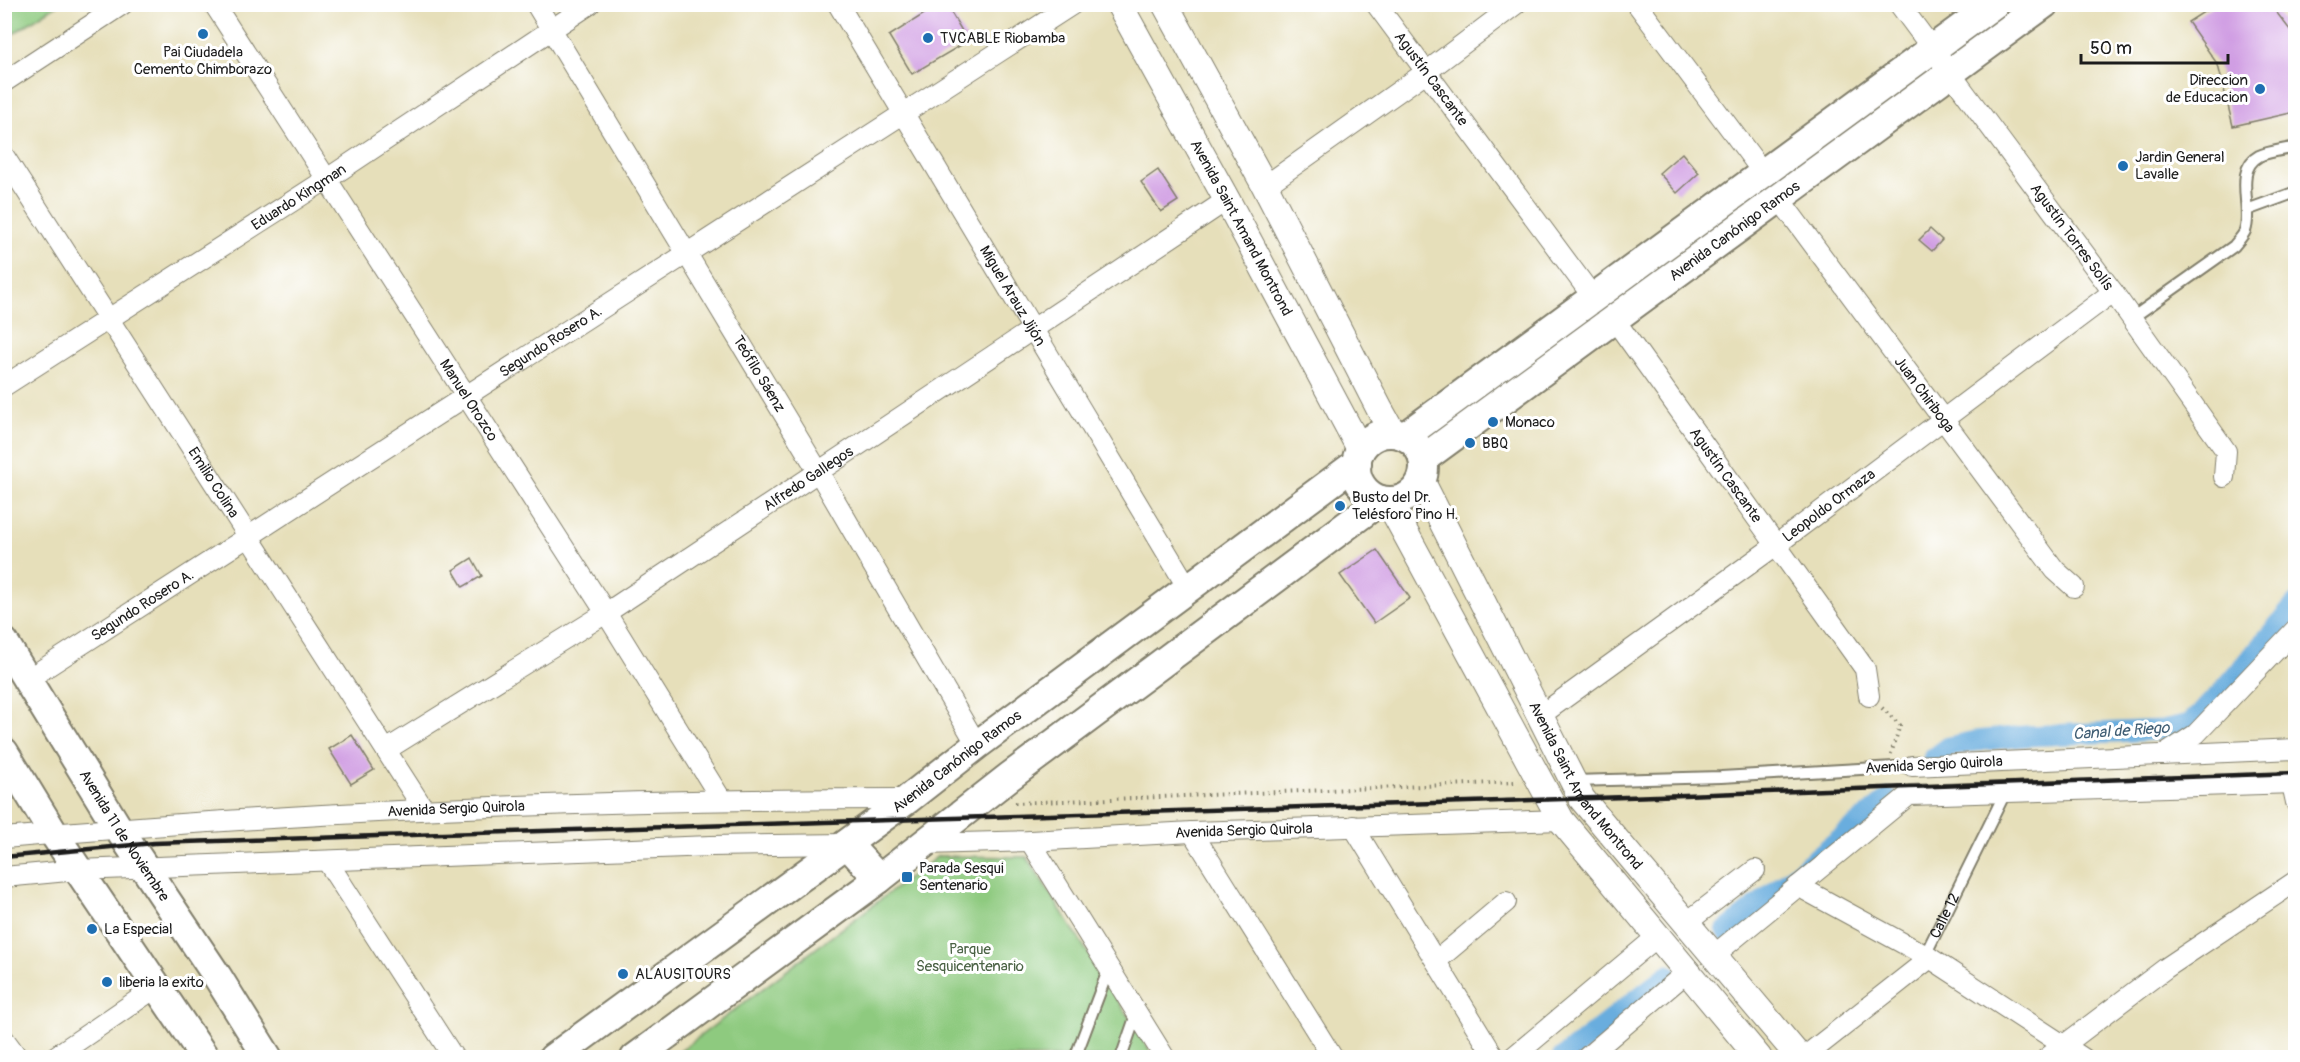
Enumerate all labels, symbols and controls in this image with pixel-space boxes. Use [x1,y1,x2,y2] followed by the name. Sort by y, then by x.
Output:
[196,27,210,41] marker: Pai Ciudadela Cemento Chimborazo
[2081,27,2228,65] scale bar
[1390,28,1473,130] street label: Agustín Cascante
[940,29,1065,48] place label: TVCABLE Riobamba
[921,31,935,45] marker: TVCABLE Riobamba
[2090,37,2132,60] text: 50 m
[134,43,272,79] place label: Pai Ciudadela Cemento Chimborazo
[2166,71,2248,107] place label: Direccion de Educacion
[2253,82,2267,96] marker: Direccion de Educacion
[1186,136,1297,319] street label: Avenida Saint Amand Montrond
[2135,148,2225,184] place label: Jardin General Lavalle
[248,159,350,235] street label: Eduardo Kingman
[2116,159,2130,173] marker: Jardin General Lavalle
[1665,176,1804,285] street label: Avenida Canónigo Ramos
[2026,180,2118,294] street label: Agustín Torres Solís
[975,242,1050,349] street label: Miguel Arauz Jijón
[496,301,605,382] street label: Segundo Rosero A.
[729,332,790,416] street label: Teófilo Sáenz
[1890,353,1959,436] street label: Juan Chiriboga
[436,355,502,445] street label: Manuel Orozco
[1505,413,1555,432] place label: Monaco
[1486,415,1500,429] marker: Monaco
[1685,424,1767,527] street label: Agustín Cascante
[1482,434,1508,453] place label: BBQ
[1463,436,1477,450] marker: BBQ
[760,442,857,515] street label: Alfredo Gallegos
[184,443,243,521] street label: Emilio Colina
[1779,464,1879,546] street label: Leopoldo Ormaza
[1352,488,1458,524] place label: Busto del Dr. Telésforo Pino H.
[1333,499,1347,513] marker: Busto del Dr. Telésforo Pino H.
[87,565,197,645] street label: Segundo Rosero A.
[1525,698,1647,874] street label: Avenida Saint Amand Montrond
[888,706,1025,817] street label: Avenida Canónigo Ramos
[2072,718,2171,744] water label: Canal de Riego
[1865,752,2003,778] street label: Avenida Sergio Quirola
[75,766,174,905] street label: Avenida 11 de Noviembre
[387,796,525,821] street label: Avenida Sergio Quirola
[1174,819,1313,842] street label: Avenida Sergio Quirola
[919,859,1004,895] place label: Parada Sesqui Sentenario
[900,870,914,884] marker: Parada Sesqui Sentenario
[1925,890,1964,942] street label: Calle 12
[104,920,173,939] place label: La Especial
[85,922,99,936] marker: La Especial
[916,940,1024,976] park label: Parque Sesquicentenario
[635,965,731,984] place label: ALAUSITOURS
[616,967,630,981] marker: ALAUSITOURS
[119,973,204,992] place label: liberia la exito
[100,975,114,989] marker: liberia la exito

